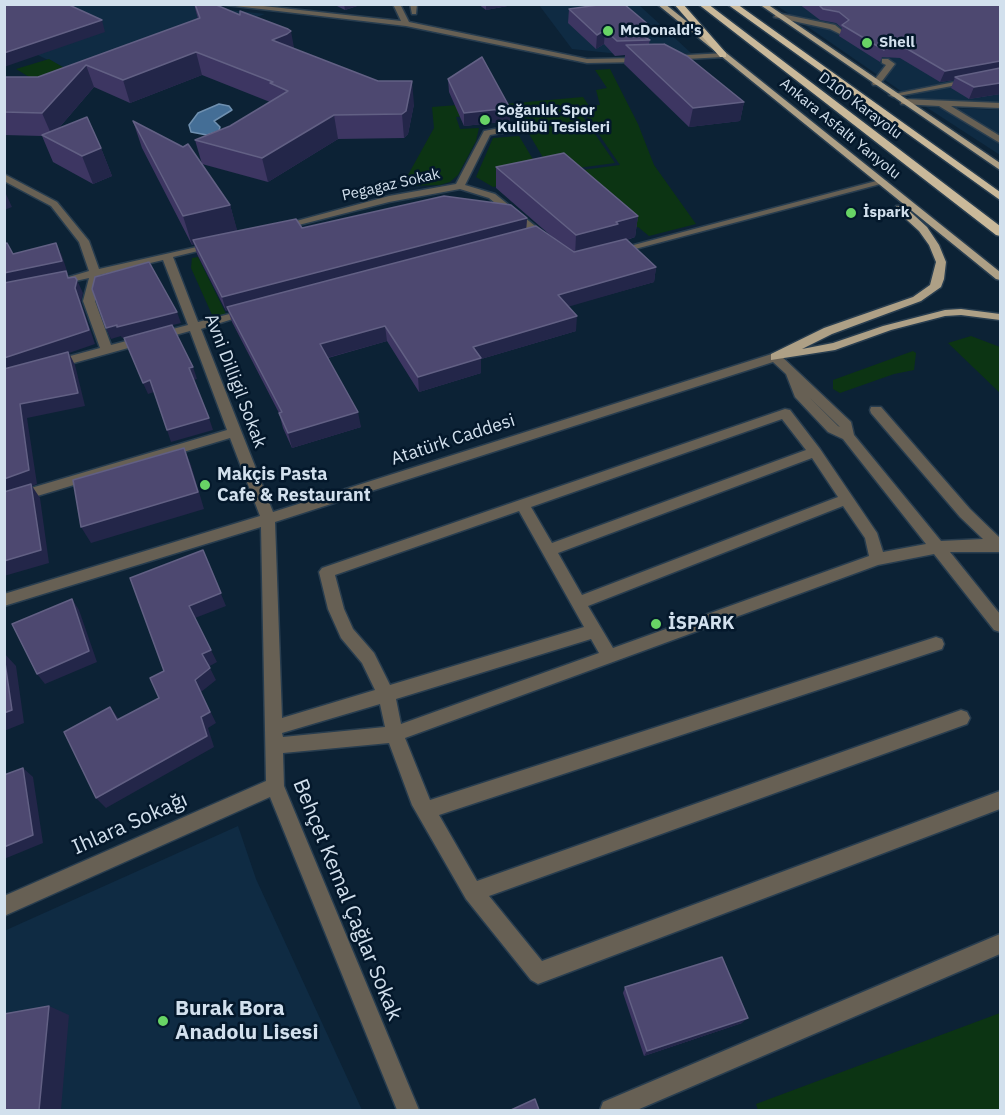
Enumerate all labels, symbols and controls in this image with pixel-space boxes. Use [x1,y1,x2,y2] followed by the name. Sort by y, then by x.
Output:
[620,22,702,40] place label: McDonald's
[601,24,615,38] marker: McDonald's
[879,34,915,52] place label: Shell
[860,36,874,50] marker: Shell
[815,69,905,143] street label: D100 Karayolu
[776,75,904,183] street label: Ankara Asfaltı Yanyolu
[497,102,610,137] place label: Soğanlık Spor Kulübü Tesisleri
[478,113,492,127] marker: Soğanlık Spor Kulübü Tesisleri
[340,165,442,205] street label: Pegagaz Sokak
[863,204,909,222] place label: İspark
[844,206,858,220] marker: İspark
[199,311,271,451] street label: Avni Dilligil Sokak
[388,410,518,470] street label: Atatürk Caddesi
[217,464,371,506] place label: Makçis Pasta Cafe & Restaurant
[198,478,212,492] marker: Makçis Pasta Cafe & Restaurant
[668,613,734,635] place label: İSPARK
[649,617,663,631] marker: İSPARK
[287,776,407,1024] street label: Behçet Kemal Çağlar Sokak
[68,787,192,861] street label: Ihlara Sokağı
[175,996,318,1046] place label: Burak Bora Anadolu Lisesi
[156,1014,170,1028] marker: Burak Bora Anadolu Lisesi

